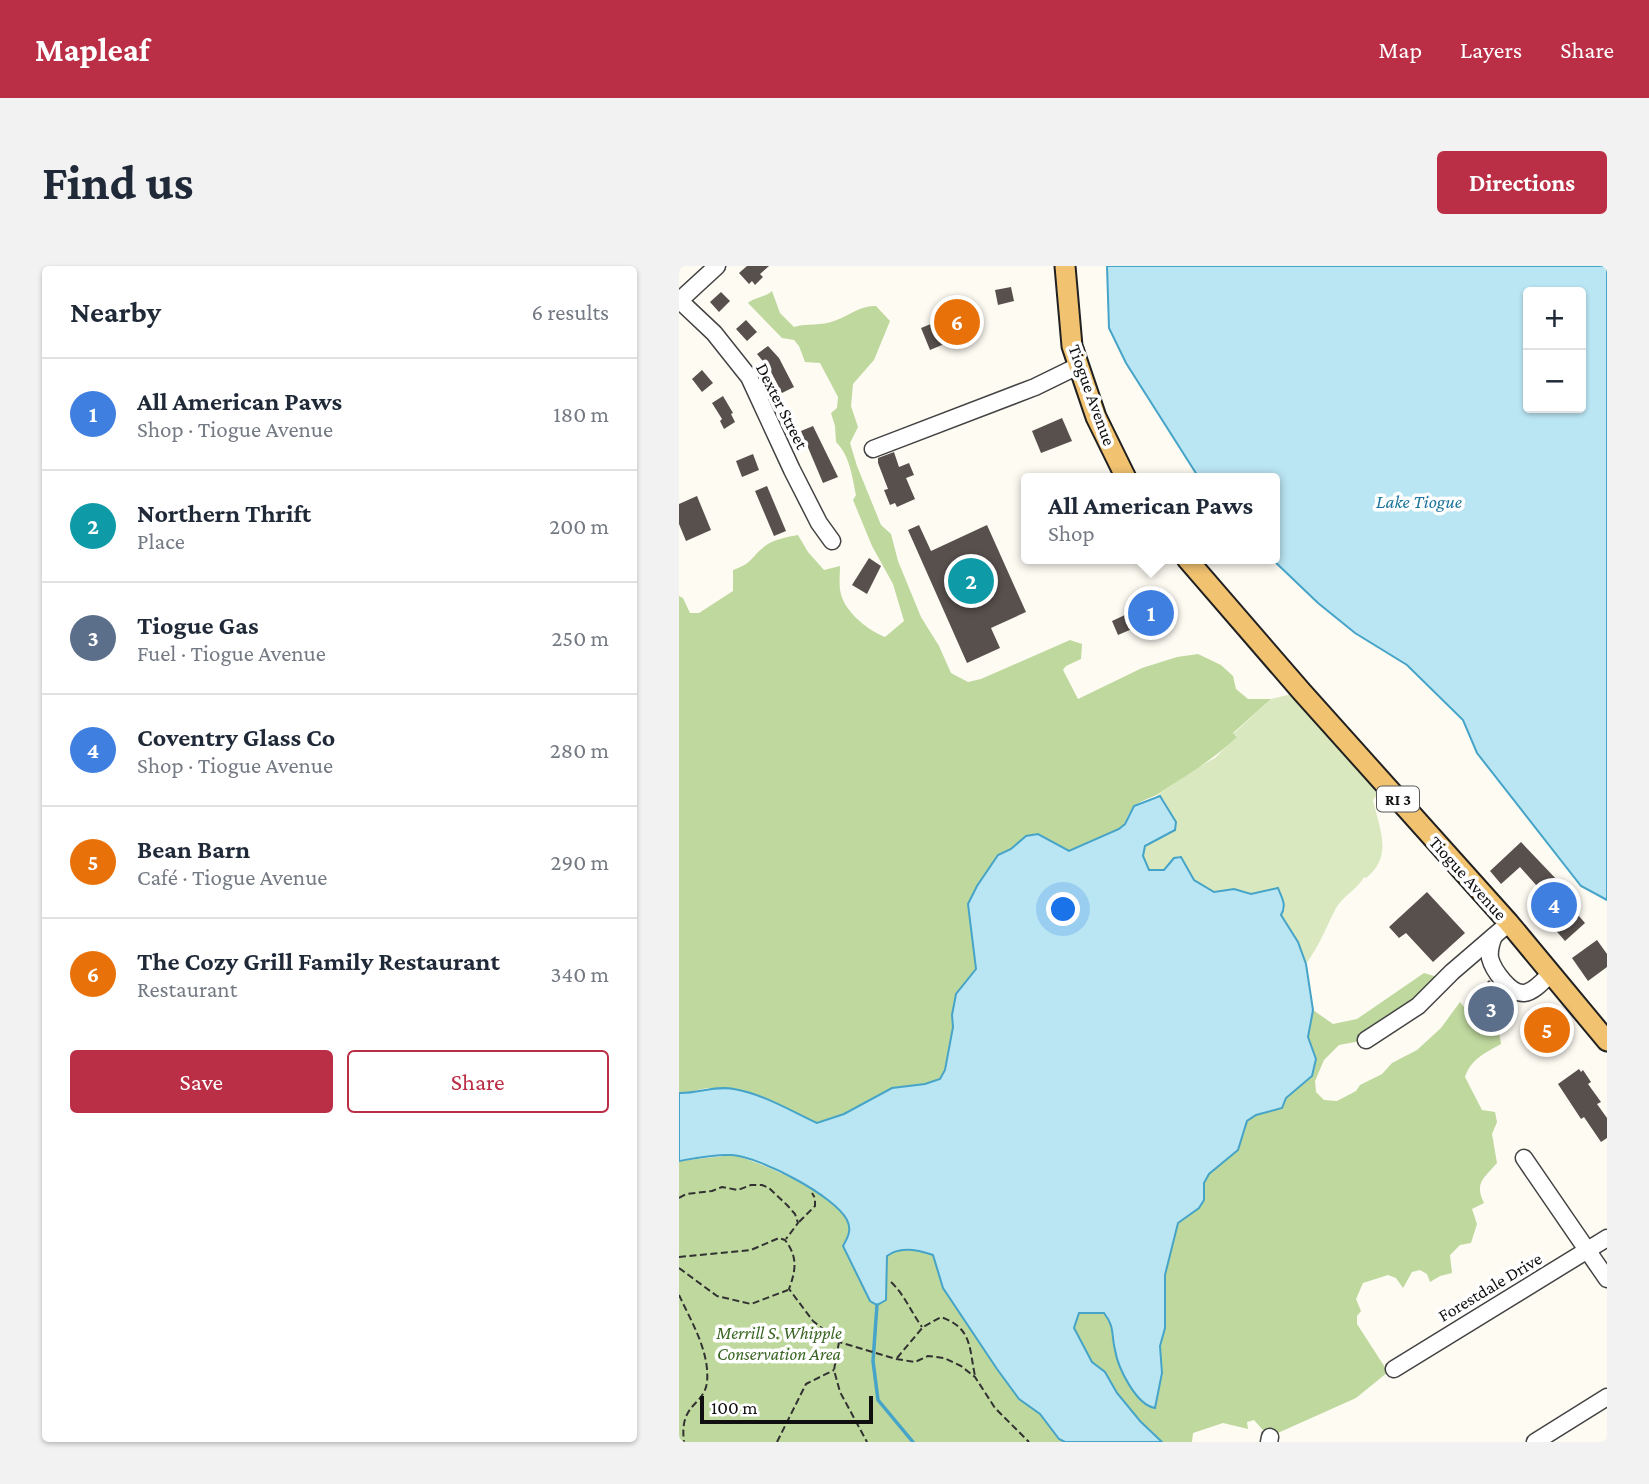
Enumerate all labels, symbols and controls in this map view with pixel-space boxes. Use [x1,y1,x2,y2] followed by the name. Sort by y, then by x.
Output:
[35,31,150,68] text: Mapleaf
[1378,36,1422,63] text: Map
[1460,36,1522,63] text: Layers
[1560,36,1614,63] text: Share
[1437,151,1607,214] button: Directions
[42,155,194,210] text: Find us
[1523,287,1586,413] map controls
[1523,287,1586,350] button: +
[70,295,161,328] text: Nearby
[934,296,980,348] pin: 6
[532,299,609,325] text: 6 results
[1064,342,1120,448] street label: Tiogue Avenue
[1523,350,1586,413] button: −
[752,360,813,453] street label: Dexter Street
[137,387,342,416] text: All American Paws
[89,401,97,427] text: 1
[553,401,609,427] text: 180 m
[137,416,333,442] text: Shop · Tiogue Avenue
[1021,473,1280,564] popup
[1048,491,1253,520] text: All American Paws
[1376,491,1462,512] water label: Lake Tiogue
[137,499,311,528] text: Northern Thrift
[87,513,99,539] text: 2
[549,513,609,539] text: 200 m
[1048,520,1095,546] text: Shop
[137,528,185,554] text: Place
[948,555,994,607] pin: 2
[1128,587,1174,639] pin: 1
[137,611,259,640] text: Tiogue Gas
[87,625,99,651] text: 3
[551,625,609,651] text: 250 m
[137,640,326,666] text: Fuel · Tiogue Avenue
[137,723,335,752] text: Coventry Glass Co
[87,737,99,763] text: 4
[550,737,609,763] text: 280 m
[137,752,333,778] text: Shop · Tiogue Avenue
[1377,786,1419,812] road number: RI 3
[1425,832,1511,924] street label: Tiogue Avenue
[137,835,250,864] text: Bean Barn
[87,849,99,875] text: 5
[551,849,609,875] text: 290 m
[137,864,327,890] text: Café · Tiogue Avenue
[1531,879,1577,931] pin: 4
[1046,892,1080,926] your location
[137,947,500,976] text: The Cozy Grill Family Restaurant
[87,961,99,987] text: 6
[551,961,609,987] text: 340 m
[137,976,237,1002] text: Restaurant
[1468,983,1514,1035] pin: 3
[1524,1004,1570,1056] pin: 5
[70,1050,333,1113] button: Save
[347,1050,609,1113] button: Share
[1435,1248,1545,1326] street label: Forestdale Drive
[715,1323,842,1364] park label: Merrill S. Whipple Conservation Area
[700,1393,873,1425] scale bar
[711,1397,758,1418] text: 100 m

